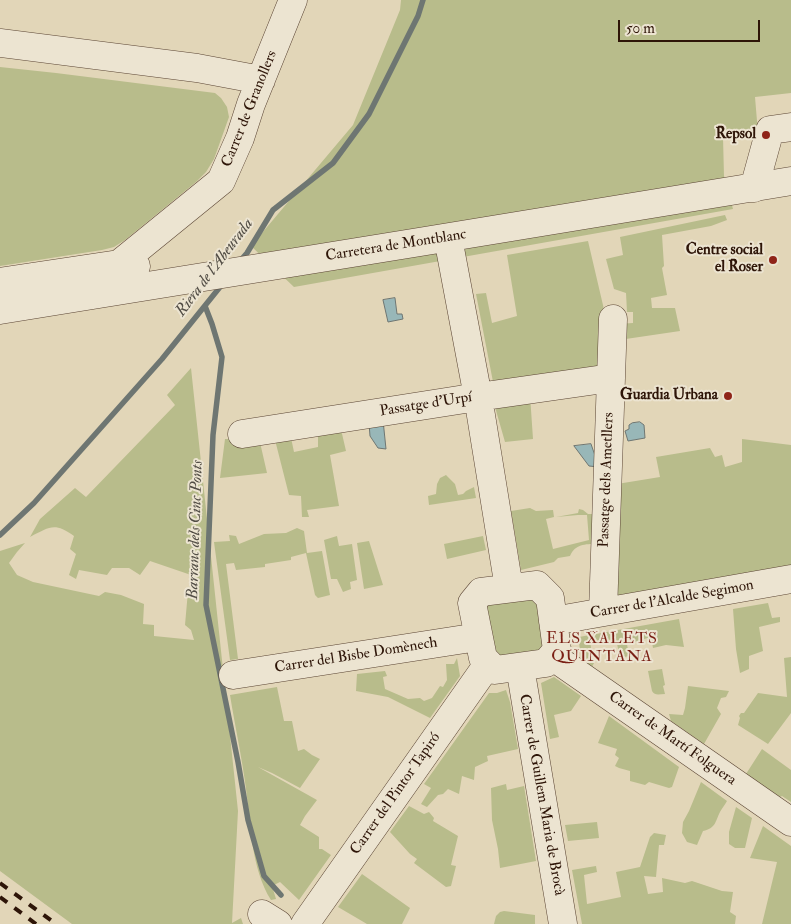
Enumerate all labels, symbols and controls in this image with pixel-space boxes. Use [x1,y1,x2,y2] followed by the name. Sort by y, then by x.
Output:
[621,10,764,42] scale bar
[626,19,655,38] text: 50 m
[218,48,282,170] street label: Carrer de Granollers
[715,126,756,144] place label: Repsol
[760,129,772,141] marker: Repsol
[172,215,258,321] water label: Riera de l'Abeurada
[324,226,468,266] street label: Carretera de Montblanc
[686,242,763,277] place label: Centre social el Roser
[767,254,779,266] marker: Centre social el Roser
[620,387,718,405] place label: Guardia Urbana
[379,389,473,421] street label: Passatge d'Urpí
[722,390,734,402] marker: Guardia Urbana
[596,412,618,548] street label: Passatge dels Ametllers
[184,460,208,600] water label: Barranc dels Cinc Ponts
[589,577,755,623] street label: Carrer de l'Alcalde Segimon
[545,630,659,668] district label: ELS XALETS QUINTANA
[273,634,439,678] street label: Carrer del Bisbe Domènech
[605,688,739,790] street label: Carrer de Martí Folguera
[514,693,568,897] street label: Carrer de Guillem Maria de Brocà
[347,729,445,859] street label: Carrer del Pintor Tapiró

